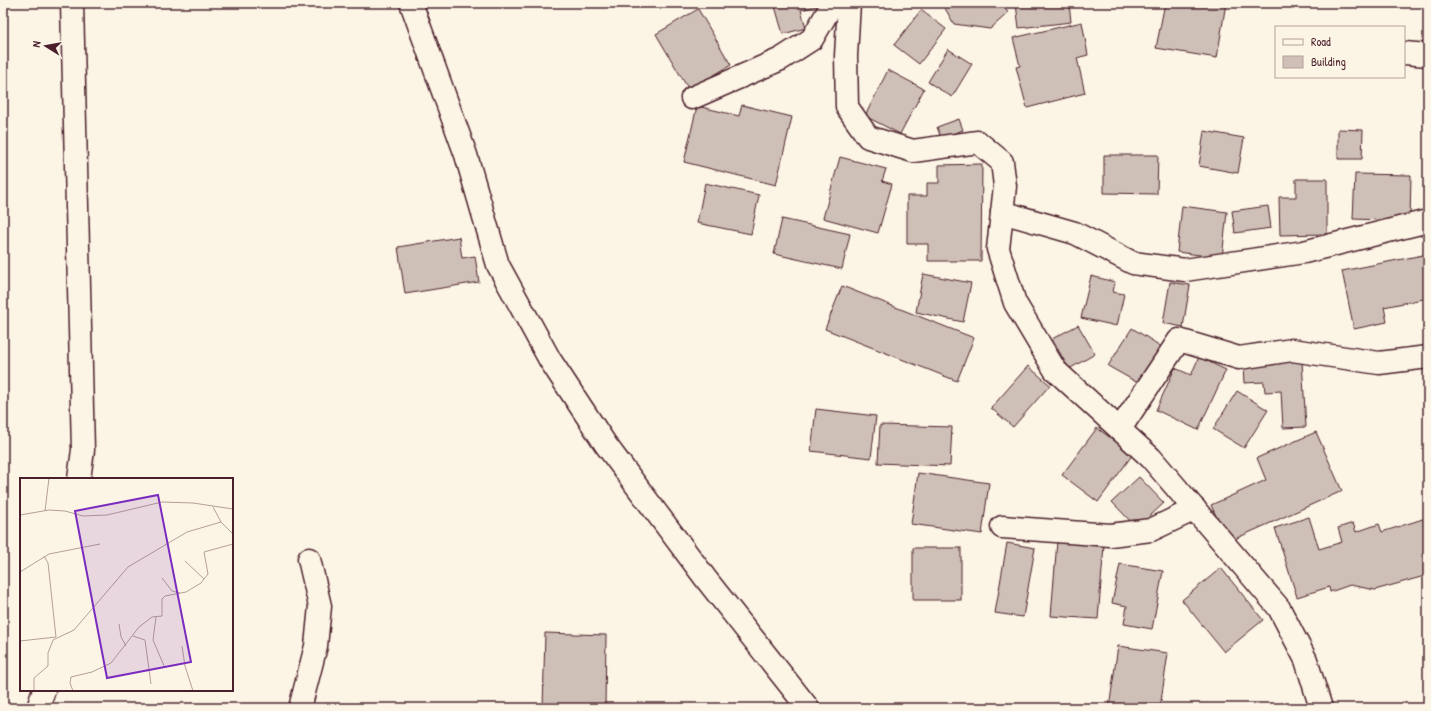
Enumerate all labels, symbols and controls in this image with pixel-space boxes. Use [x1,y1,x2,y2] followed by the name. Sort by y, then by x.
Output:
[26,26,66,66] north arrow
[1275,26,1405,78] legend
[1311,33,1331,50] text: Road
[29,40,44,48] text: N
[1311,53,1346,70] text: Building
[20,478,233,691] inset map

